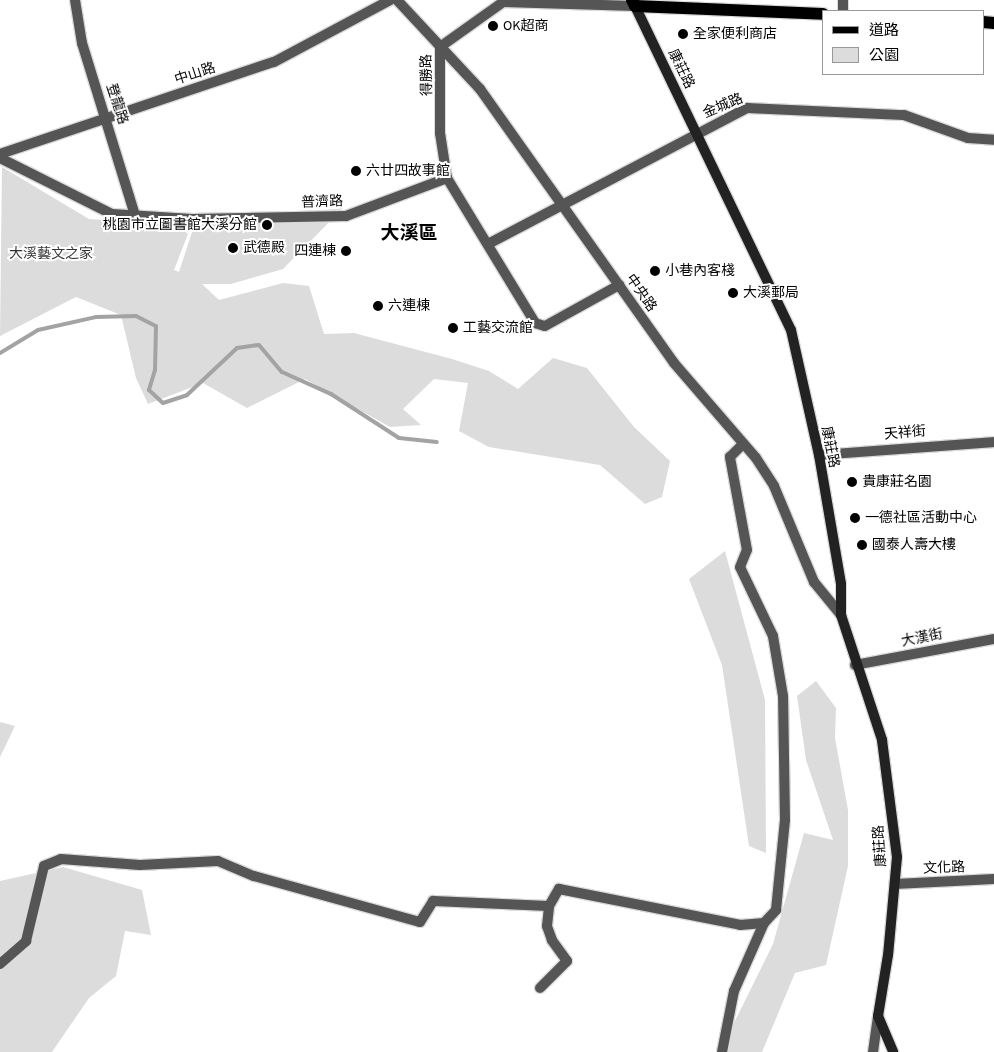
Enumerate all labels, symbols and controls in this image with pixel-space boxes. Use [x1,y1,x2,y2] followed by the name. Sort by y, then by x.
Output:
[822,10,984,75] legend
[503,18,548,34] place label: OK超商
[487,20,499,32] marker: OK超商
[869,20,899,41] text: 道路
[693,26,777,42] place label: 全家便利商店
[677,28,689,40] marker: 全家便利商店
[869,45,899,66] text: 公園
[664,46,698,92] street label: 康莊路
[418,54,436,96] street label: 得勝路
[172,60,218,88] street label: 中山路
[103,81,131,127] street label: 登龍路
[700,90,746,122] street label: 金城路
[366,163,450,179] place label: 六廿四故事館
[350,165,362,177] marker: 六廿四故事館
[301,193,343,211] street label: 普濟路
[103,217,257,233] place label: 桃園市立圖書館大溪分館
[261,219,273,231] marker: 桃園市立圖書館大溪分館
[381,223,437,245] district label: 大溪區
[243,240,285,256] place label: 武德殿
[227,242,239,254] marker: 武德殿
[294,243,336,259] place label: 四連棟
[340,245,352,257] marker: 四連棟
[9,246,93,262] park label: 大溪藝文之家
[665,263,735,279] place label: 小巷內客棧
[649,265,661,277] marker: 小巷內客棧
[622,271,660,315] street label: 中央路
[743,285,799,301] place label: 大溪郵局
[727,287,739,299] marker: 大溪郵局
[388,298,430,314] place label: 六連棟
[372,300,384,312] marker: 六連棟
[463,320,533,336] place label: 工藝交流館
[447,322,459,334] marker: 工藝交流館
[883,423,927,443] street label: 天祥街
[818,425,842,469] street label: 康莊路
[862,474,932,490] place label: 貴康莊名園
[846,476,858,488] marker: 貴康莊名園
[865,510,977,526] place label: 一德社區活動中心
[849,512,861,524] marker: 一德社區活動中心
[872,537,956,553] place label: 國泰人壽大樓
[856,539,868,551] marker: 國泰人壽大樓
[900,626,944,650] street label: 大漢街
[870,824,890,868] street label: 康莊路
[923,859,965,877] street label: 文化路

